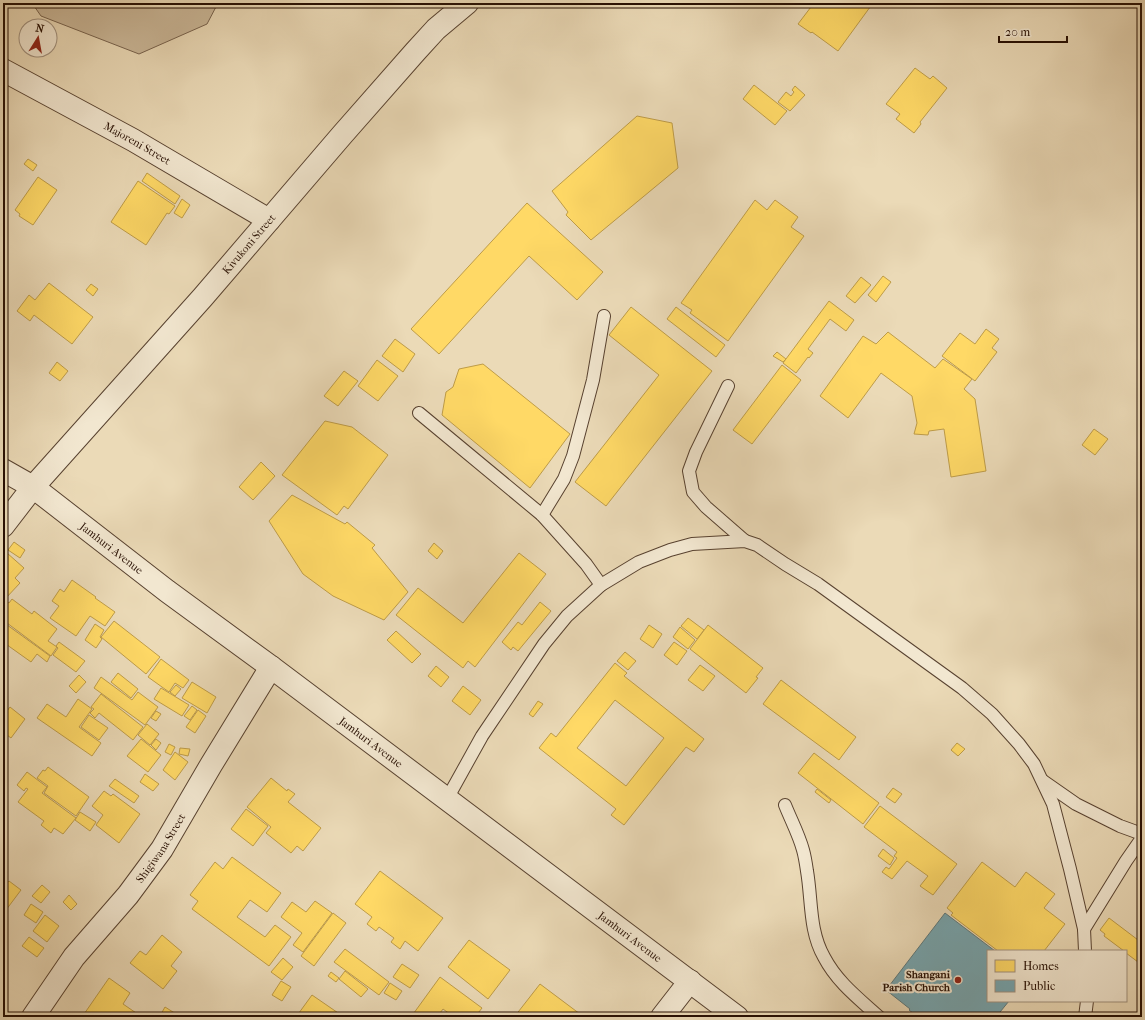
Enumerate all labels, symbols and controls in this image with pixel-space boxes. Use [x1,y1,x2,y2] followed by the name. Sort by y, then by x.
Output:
[18,18,58,58] north arrow
[999,18,1067,44] scale bar
[34,21,46,36] text: N
[1005,25,1030,39] text: 20 m
[102,120,173,168] street label: Majoreni Street
[220,211,278,277] street label: Kivukoni Street
[76,519,146,577] street label: Jamhuri Avenue
[336,714,406,771] street label: Jamhuri Avenue
[133,811,188,885] street label: Shigiwana Street
[595,908,665,966] street label: Jamhuri Avenue
[987,950,1127,1002] legend
[1023,959,1059,973] text: Homes
[883,968,951,994] place label: Shangani Parish Church
[953,975,963,985] marker: Shangani Parish Church
[1023,979,1055,993] text: Public

